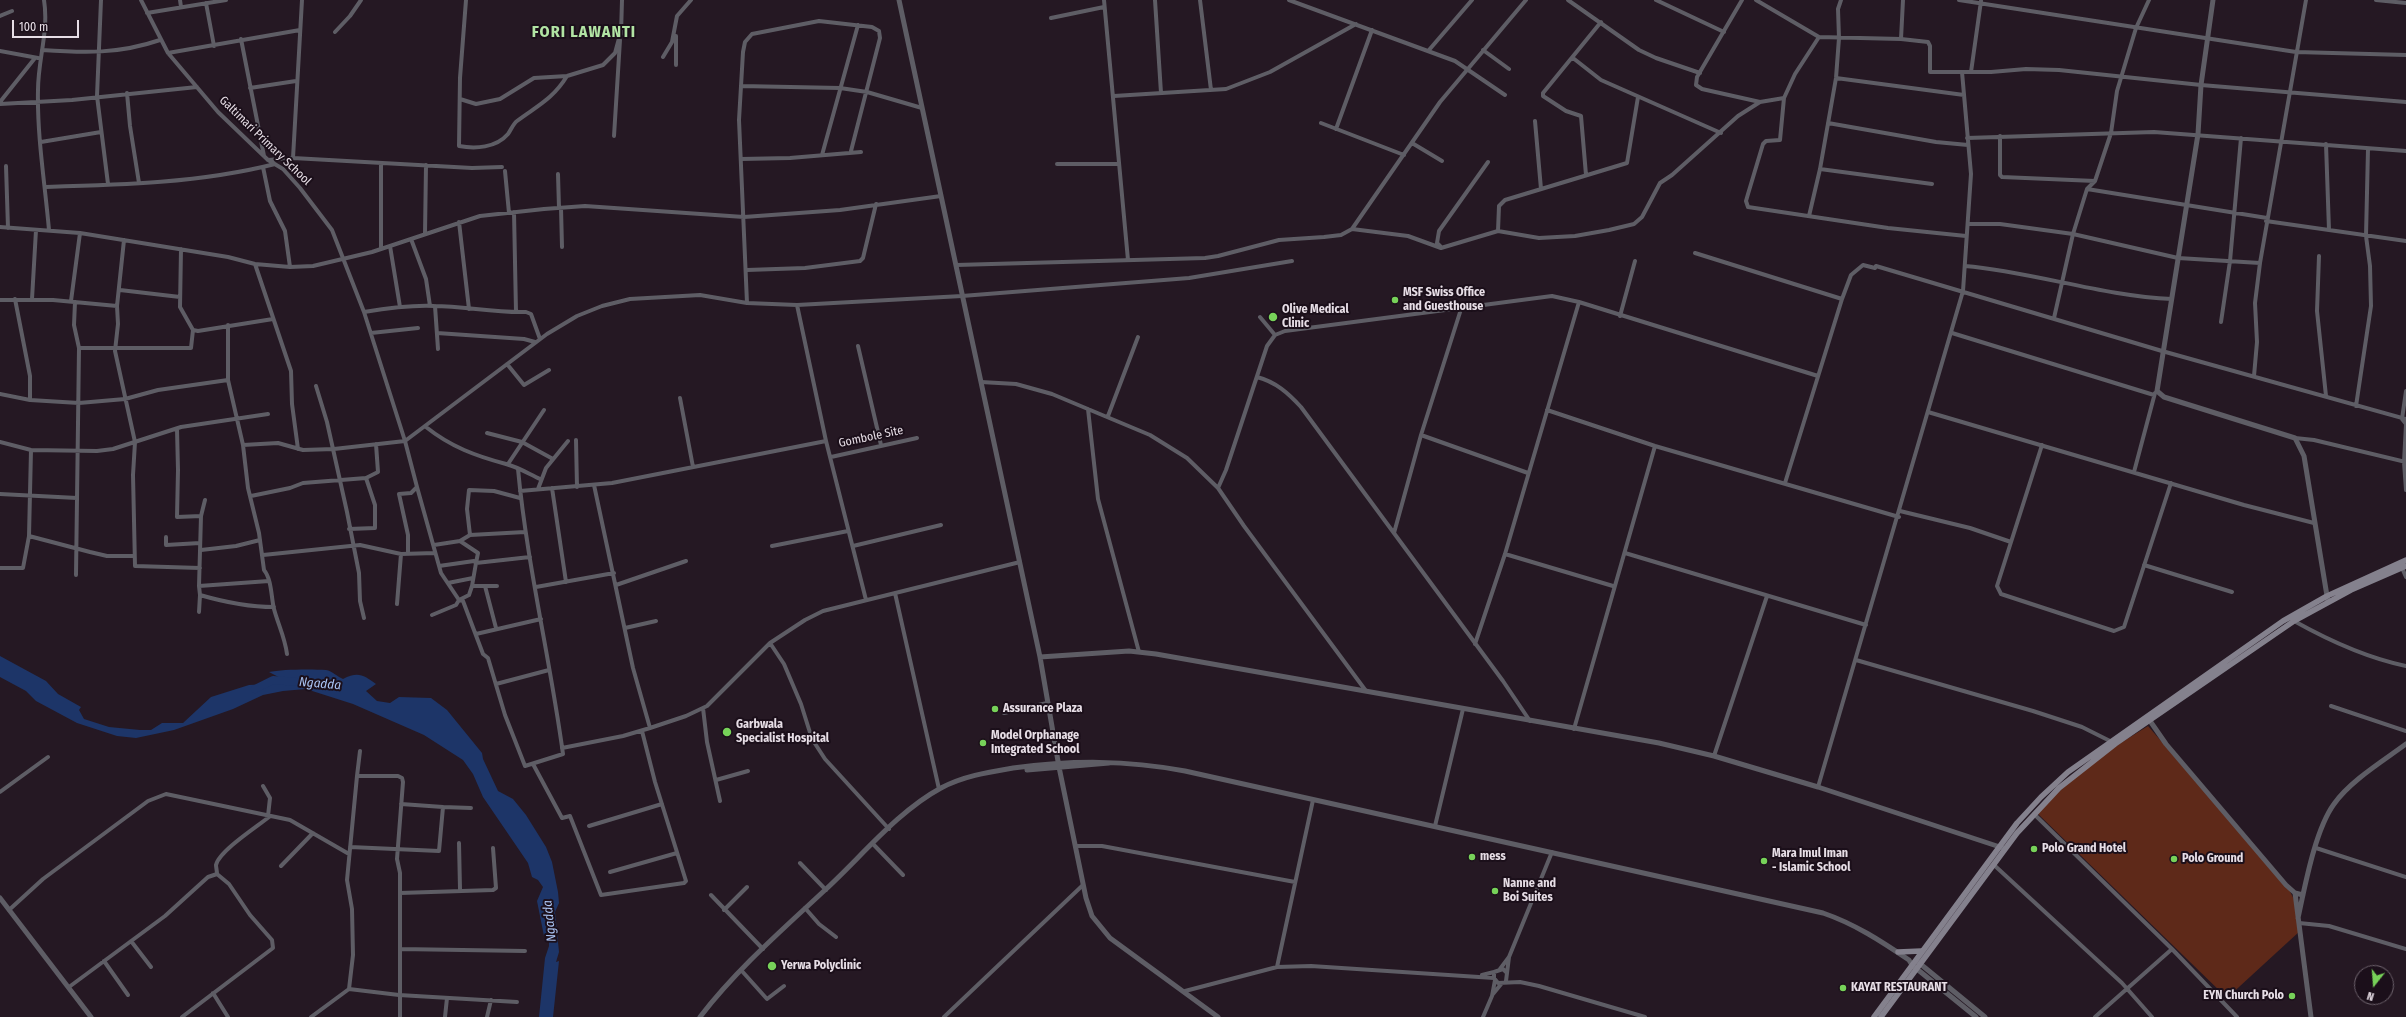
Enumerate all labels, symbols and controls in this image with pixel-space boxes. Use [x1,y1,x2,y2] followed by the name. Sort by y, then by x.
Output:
[14,12,81,38] scale bar
[19,20,48,34] text: 100 m
[532,23,636,43] district label: FORI LAWANTI
[216,94,314,188] street label: Galtimari Primary School
[1403,286,1485,314] place label: MSF Swiss Office and Guesthouse
[1390,295,1400,305] marker: MSF Swiss Office and Guesthouse
[1282,303,1349,331] place label: Olive Medical Clinic
[1267,311,1279,323] marker: Olive Medical Clinic
[837,423,905,451] street label: Gombole Site
[298,674,342,694] water label: Ngadda
[1003,702,1082,716] place label: Assurance Plaza
[990,704,1000,714] marker: Assurance Plaza
[736,718,829,746] place label: Garbwala Specialist Hospital
[721,726,733,738] marker: Garbwala Specialist Hospital
[991,729,1080,757] place label: Model Orphanage Integrated School
[978,738,988,748] marker: Model Orphanage Integrated School
[2042,842,2126,856] place label: Polo Grand Hotel
[2029,844,2039,854] marker: Polo Grand Hotel
[1772,847,1850,875] place label: Mara Imul Iman - Islamic School
[1480,850,1506,864] place label: mess
[1467,852,1477,862] marker: mess
[2182,852,2243,866] place label: Polo Ground
[2169,854,2179,864] marker: Polo Ground
[1759,856,1769,866] marker: Mara Imul Iman - Islamic School
[1503,877,1556,905] place label: Nanne and Boi Suites
[1490,886,1500,896] marker: Nanne and Boi Suites
[540,899,560,943] water label: Ngadda
[781,959,861,973] place label: Yerwa Polyclinic
[766,960,778,972] marker: Yerwa Polyclinic
[2354,965,2394,1005] north arrow
[1851,981,1947,995] place label: KAYAT RESTAURANT
[1838,983,1848,993] marker: KAYAT RESTAURANT
[2203,989,2284,1003] place label: EYN Church Polo
[2366,989,2376,1003] text: N
[2287,991,2297,1001] marker: EYN Church Polo

